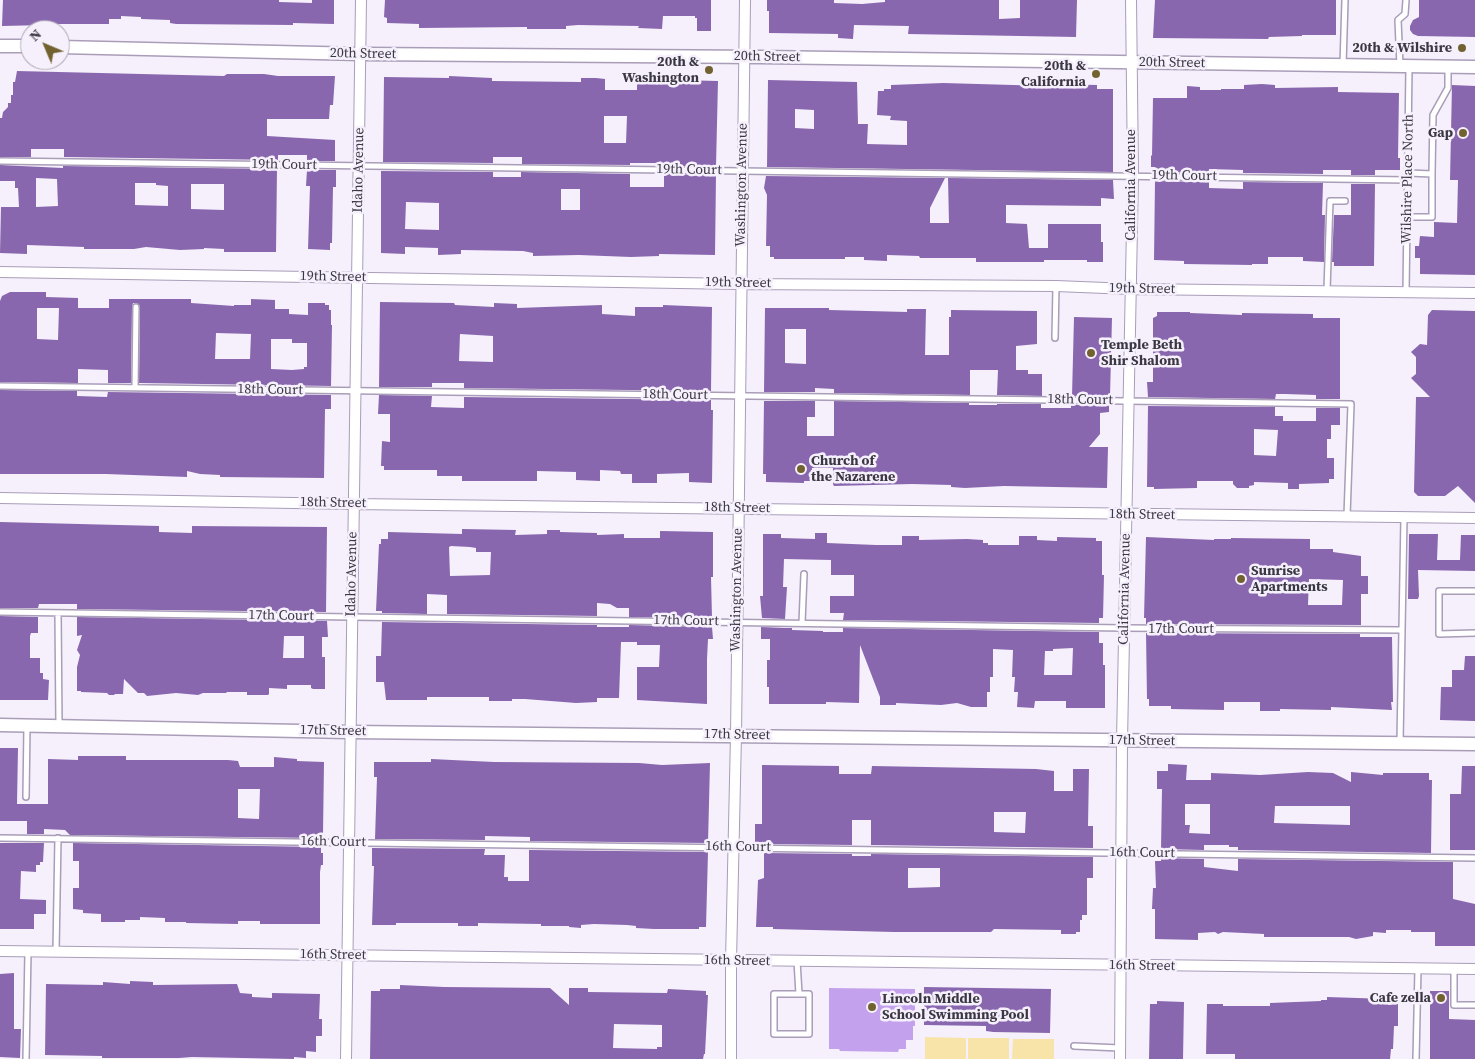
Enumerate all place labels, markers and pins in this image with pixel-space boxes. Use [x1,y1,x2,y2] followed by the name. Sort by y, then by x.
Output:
[1352,40,1452,56] place label: 20th & Wilshire
[1456,42,1468,54] marker: 20th & Wilshire
[622,54,699,86] place label: 20th & Washington
[1021,58,1086,90] place label: 20th & California
[703,64,715,76] marker: 20th & Washington
[1090,68,1102,80] marker: 20th & California
[1428,125,1453,141] place label: Gap
[1457,127,1469,139] marker: Gap
[1101,337,1182,370] place label: Temple Beth Shir Shalom
[1085,347,1097,359] marker: Temple Beth Shir Shalom
[811,453,895,486] place label: Church of the Nazarene
[795,463,807,475] marker: Church of the Nazarene
[1251,563,1328,596] place label: Sunrise Apartments
[1235,573,1247,585] marker: Sunrise Apartments
[1370,990,1431,1006] place label: Cafe zella
[882,991,1029,1024] place label: Lincoln Middle School Swimming Pool
[1435,992,1447,1004] marker: Cafe zella
[866,1001,878,1013] marker: Lincoln Middle School Swimming Pool

